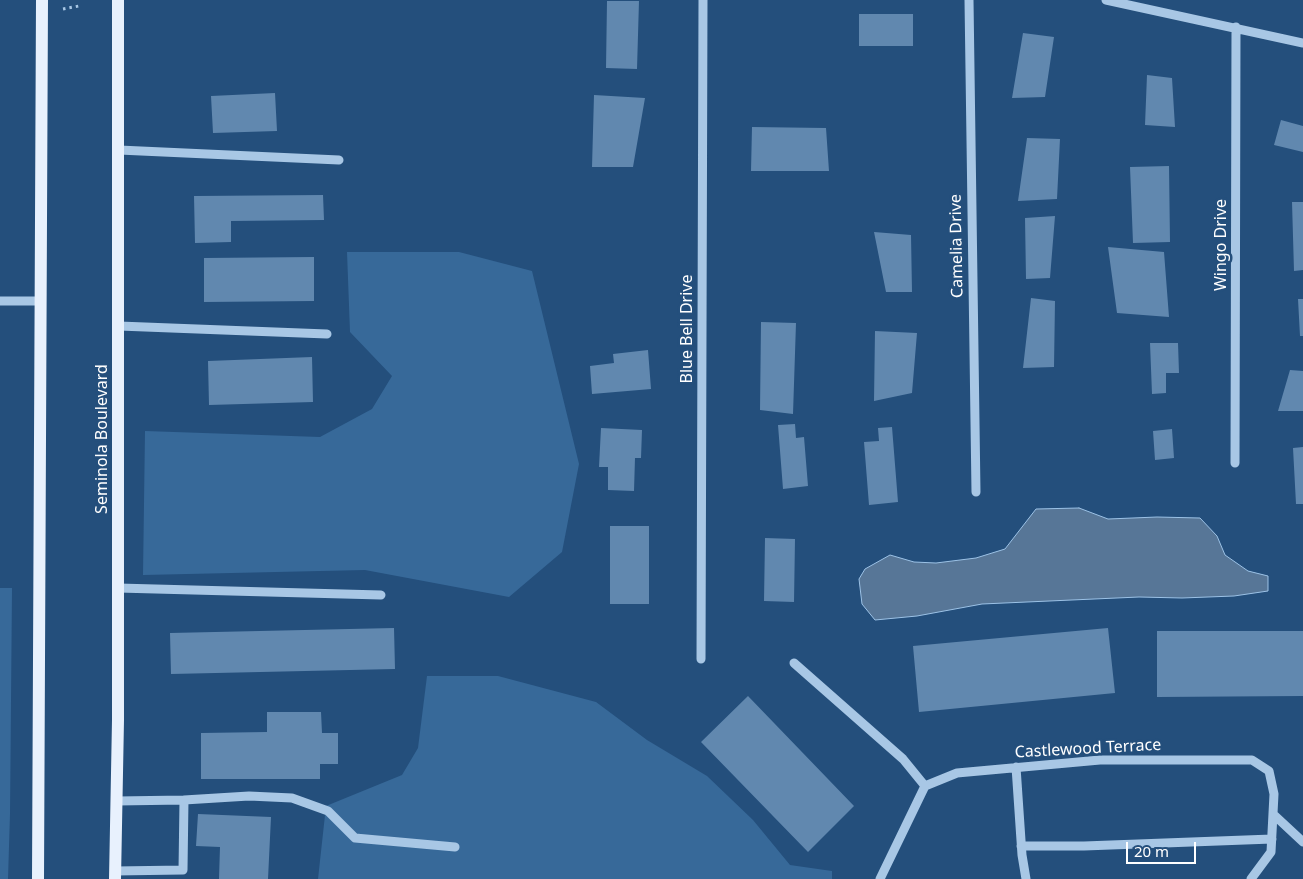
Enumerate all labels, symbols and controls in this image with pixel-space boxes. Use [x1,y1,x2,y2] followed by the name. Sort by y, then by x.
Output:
[946,194,968,298] street label: Camelia Drive
[1211,199,1231,291] street label: Wingo Drive
[677,274,697,384] street label: Blue Bell Drive
[92,364,112,514] street label: Seminola Boulevard
[1014,736,1162,762] street label: Castlewood Terrace
[1128,832,1198,864] scale bar
[1134,841,1169,861] text: 20 m

